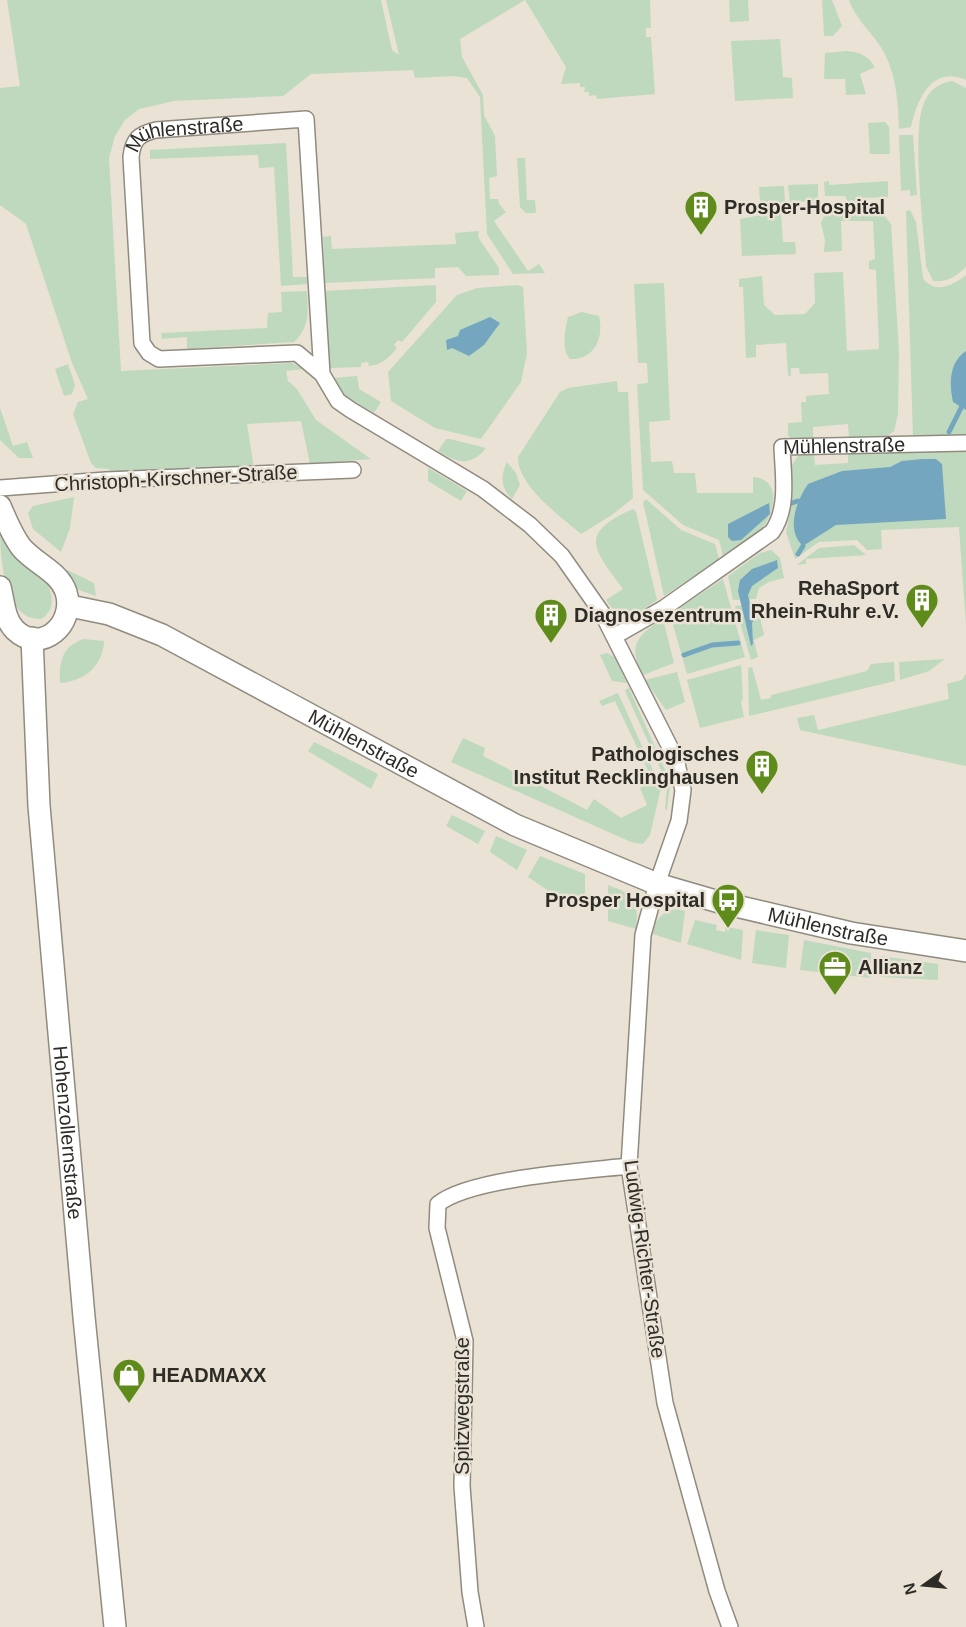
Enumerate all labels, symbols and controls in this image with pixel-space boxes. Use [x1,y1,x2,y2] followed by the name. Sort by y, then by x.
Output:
[121,113,244,156] street label: Mühlenstraße
[683,189,719,236] building icon: Prosper-Hospital
[724,196,885,218] place label: Prosper-Hospital
[783,433,906,458] street label: Mühlenstraße
[54,461,298,495] street label: Christoph-Kirschner-Straße
[751,577,899,622] place label: RehaSport Rhein-Ruhr e.V.
[904,582,940,629] building icon: RehaSport Rhein-Ruhr e.V.
[533,597,569,644] building icon: Diagnosezentrum
[574,604,742,626] place label: Diagnosezentrum
[305,705,423,782] street label: Mühlenstraße
[513,743,739,788] place label: Pathologisches Institut Recklinghausen
[744,748,780,795] building icon: Pathologisches Institut Recklinghausen
[710,882,746,929] bus stop icon: Prosper Hospital
[545,889,705,911] place label: Prosper Hospital
[766,903,890,950] street label: Mühlenstraße
[817,949,853,996] office icon: Allianz
[858,956,922,978] place label: Allianz
[49,1045,86,1221] street label: Hohenzollernstraße
[620,1158,670,1360] street label: Ludwig-Richter-Straße
[451,1337,473,1475] street label: Spitzwegstraße
[111,1357,147,1404] shop icon: HEADMAXX
[152,1364,267,1386] place label: HEADMAXX
[894,1555,954,1615] north arrow
[900,1581,920,1597] text: N

